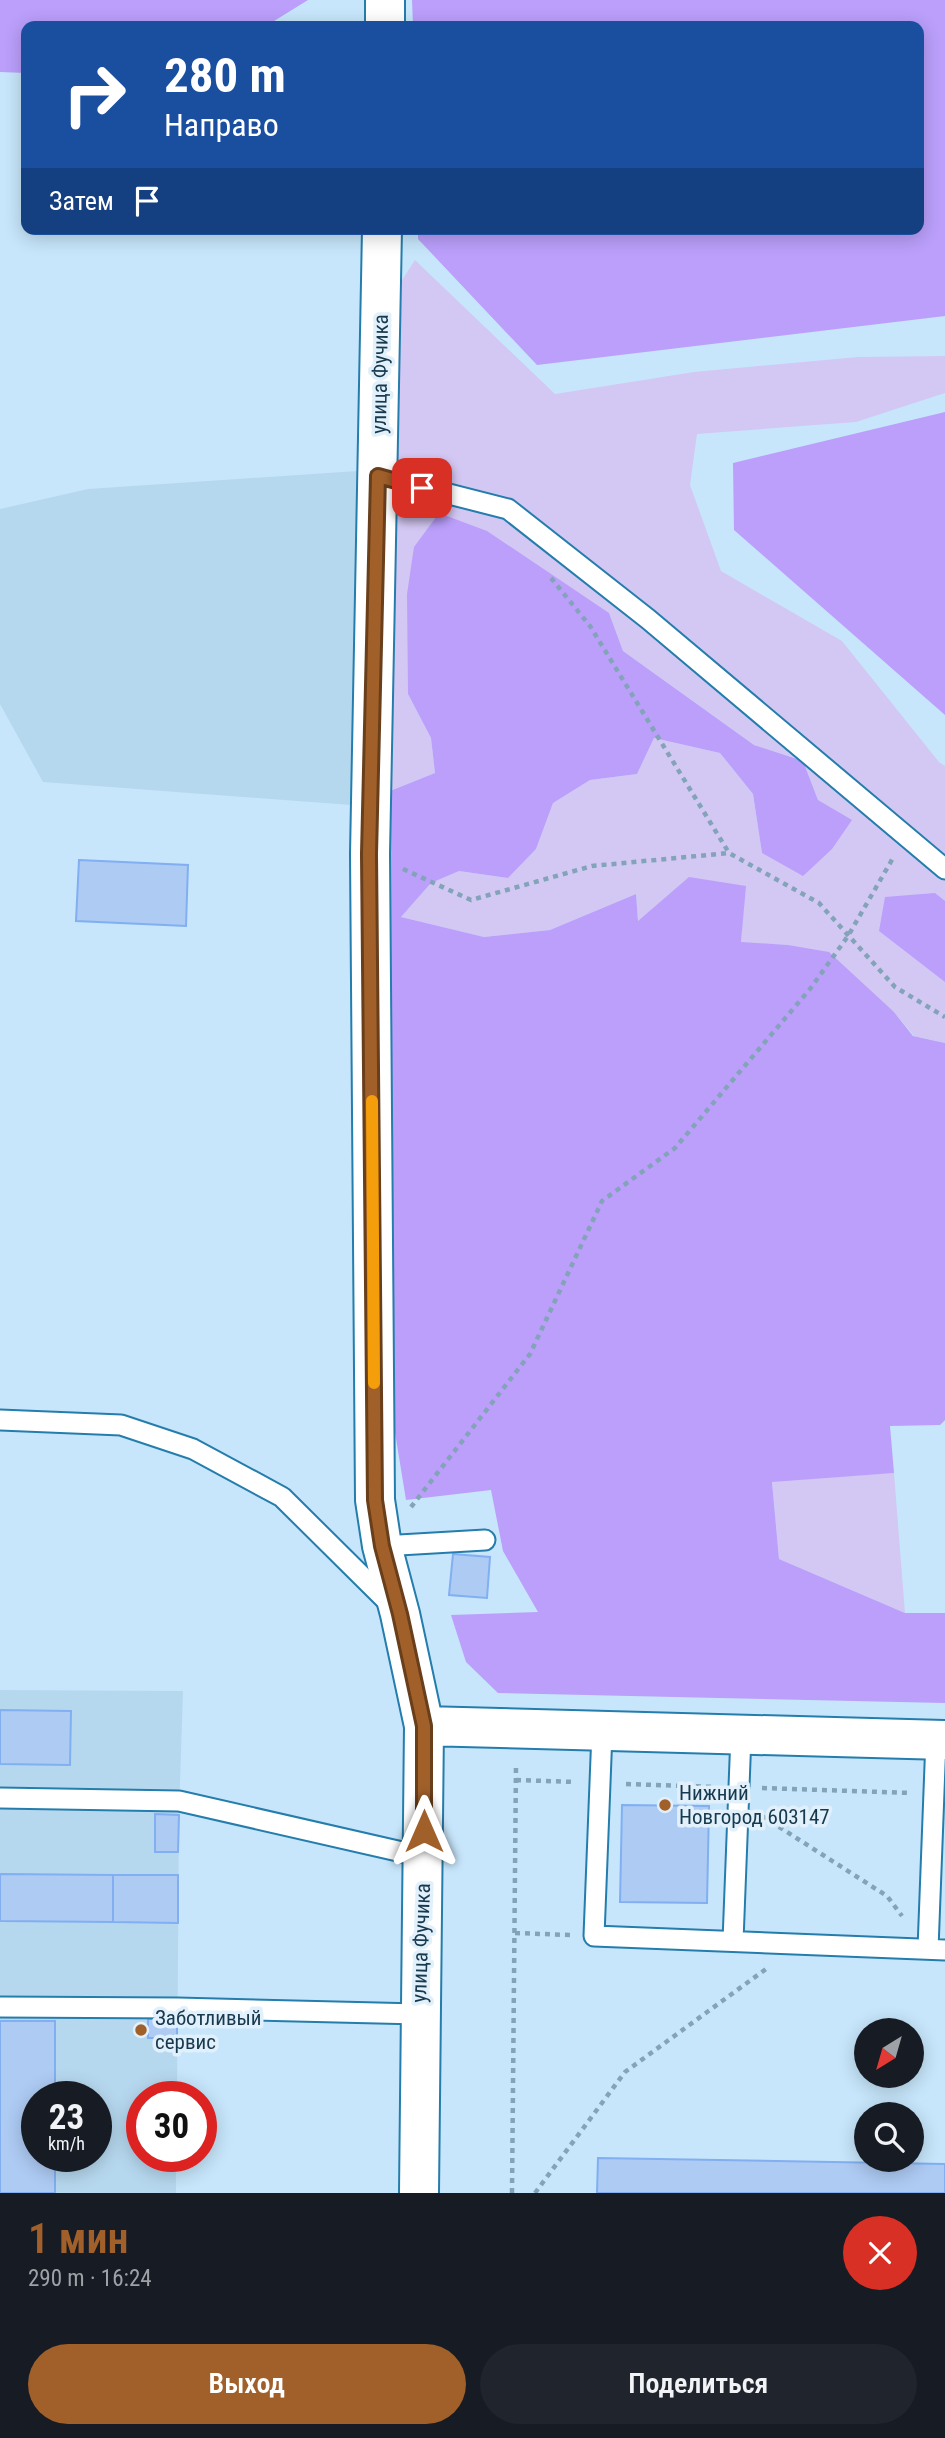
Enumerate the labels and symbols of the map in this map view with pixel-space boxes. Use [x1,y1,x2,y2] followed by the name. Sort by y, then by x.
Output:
[367,314,393,434] street label: улица Фучика
[392,458,452,518] pin
[679,1781,830,1829] place label: Нижний Новгород 603147
[387,1794,461,1868] position arrow
[657,1797,673,1813] marker: Нижний Новгород 603147
[407,1883,435,2003] street label: улица Фучика
[155,2006,262,2054] place label: Заботливый сервис
[854,2018,924,2088] north arrow
[133,2022,149,2038] marker: Заботливый сервис
[126,2081,217,2172] speed limit sign: 30

